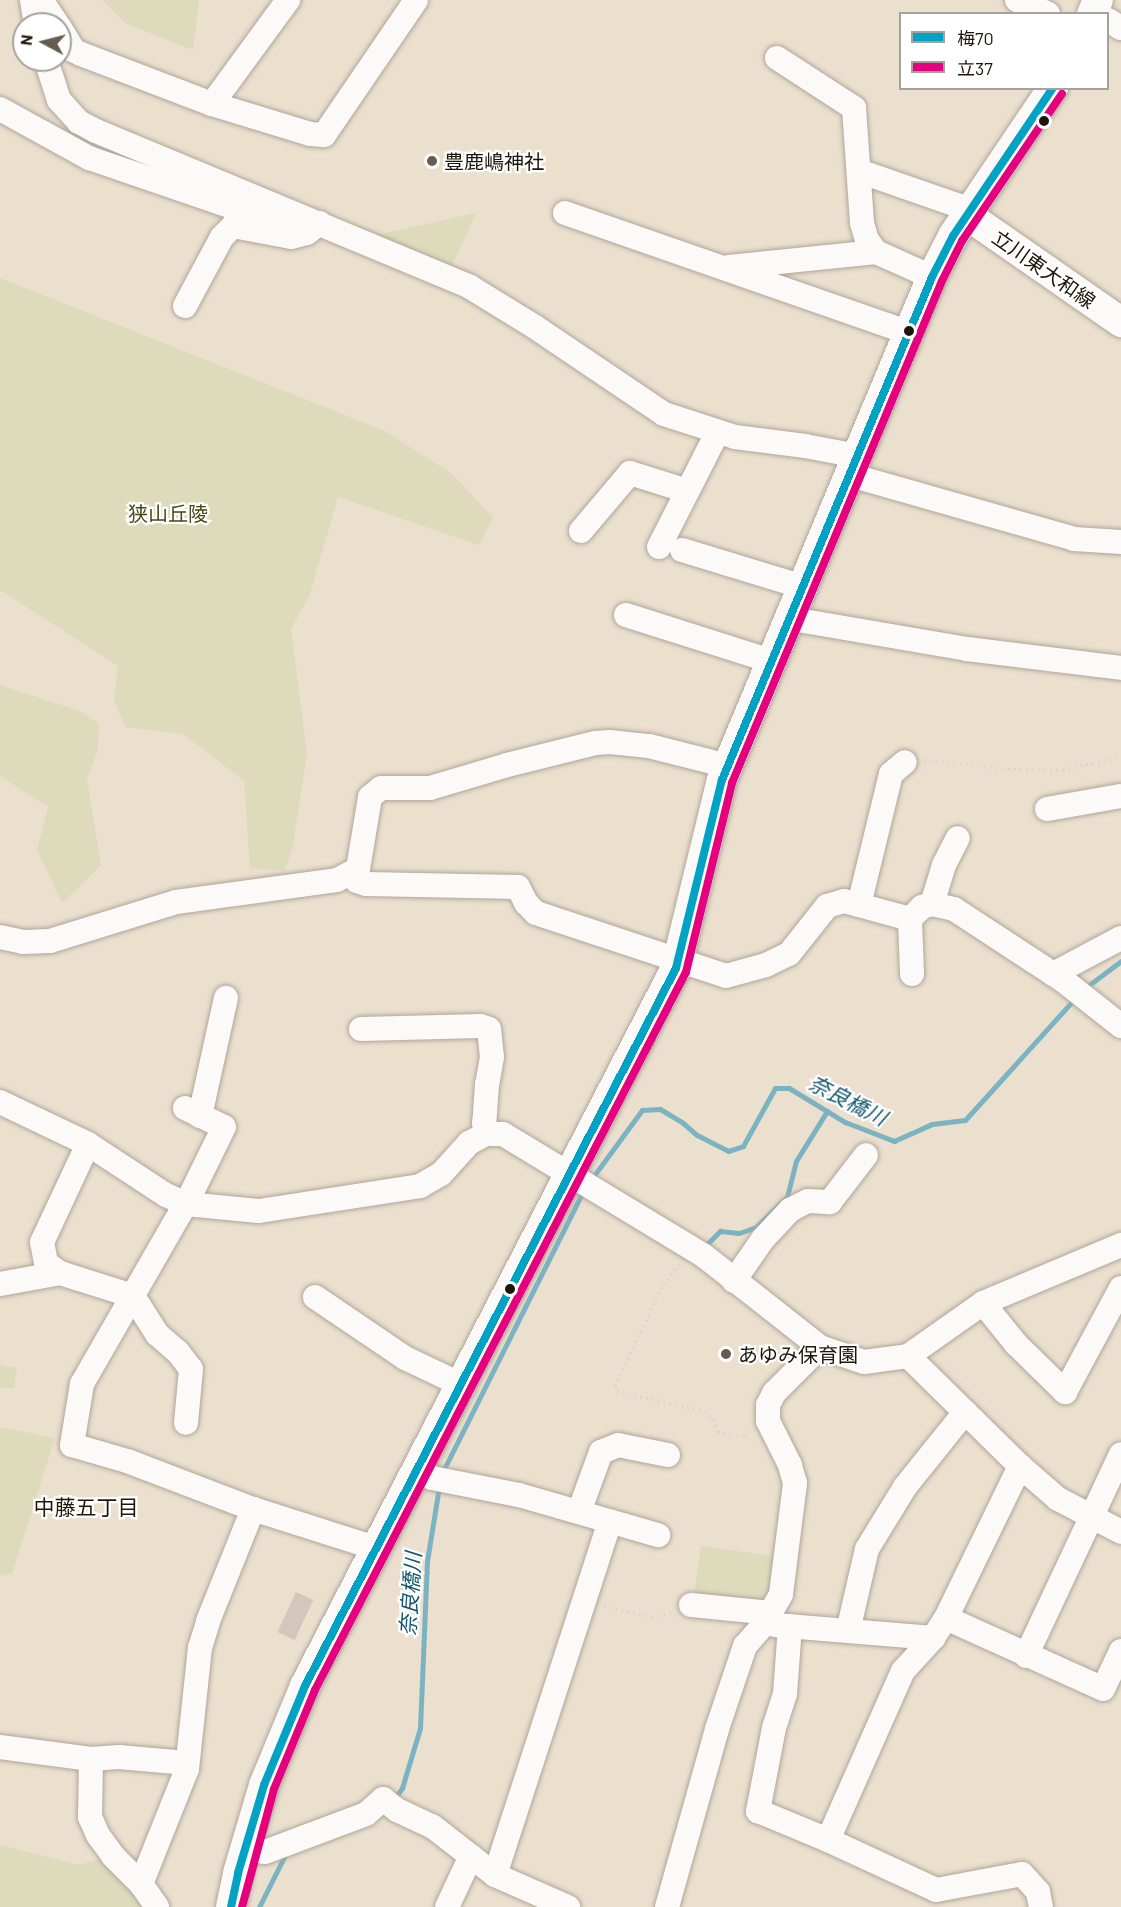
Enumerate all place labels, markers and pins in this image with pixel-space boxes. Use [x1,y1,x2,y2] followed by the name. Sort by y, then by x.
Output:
[1038,115,1050,127] unlabelled marker
[444,149,544,173] place label: 豊鹿嶋神社
[425,154,439,168] marker: 豊鹿嶋神社
[903,325,915,337] unlabelled marker
[504,1283,516,1295] unlabelled marker
[738,1342,858,1366] place label: あゆみ保育園
[719,1347,733,1361] marker: あゆみ保育園

